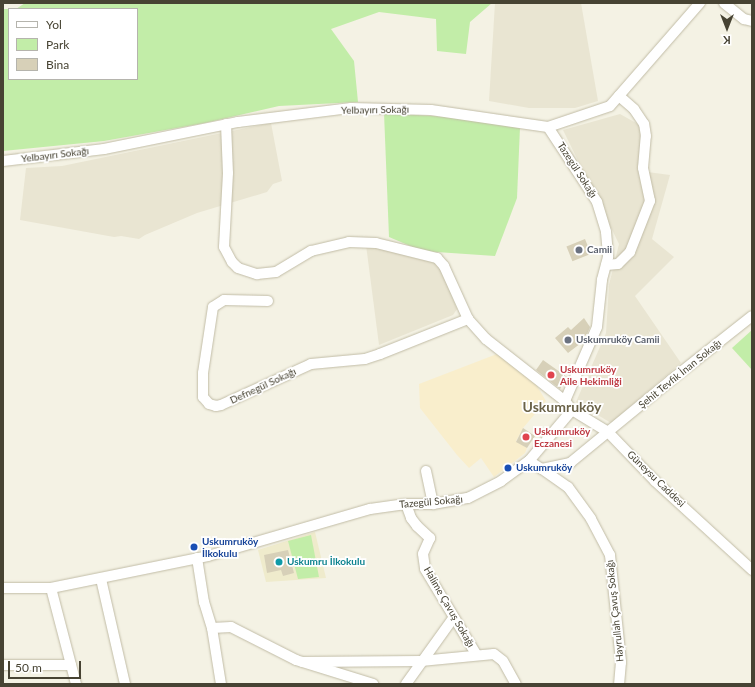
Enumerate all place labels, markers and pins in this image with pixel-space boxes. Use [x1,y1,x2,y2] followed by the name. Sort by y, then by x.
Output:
[587,244,612,256] place label: Camii
[574,245,584,255] marker: Camii
[576,334,660,346] place label: Uskumruköy Camii
[563,335,573,345] marker: Uskumruköy Camii
[560,363,622,386] place label: Uskumruköy Aile Hekimliği
[545,369,557,381] marker: Uskumruköy Aile Hekimliği
[534,425,590,448] place label: Uskumruköy Eczanesi
[521,432,531,442] marker: Uskumruköy Eczanesi
[516,462,572,474] place label: Uskumruköy
[503,463,513,473] marker: Uskumruköy
[202,535,258,558] place label: Uskumruköy İlkokulu
[189,542,199,552] marker: Uskumruköy İlkokulu
[287,556,365,568] place label: Uskumru İlkokulu
[274,557,284,567] marker: Uskumru İlkokulu

